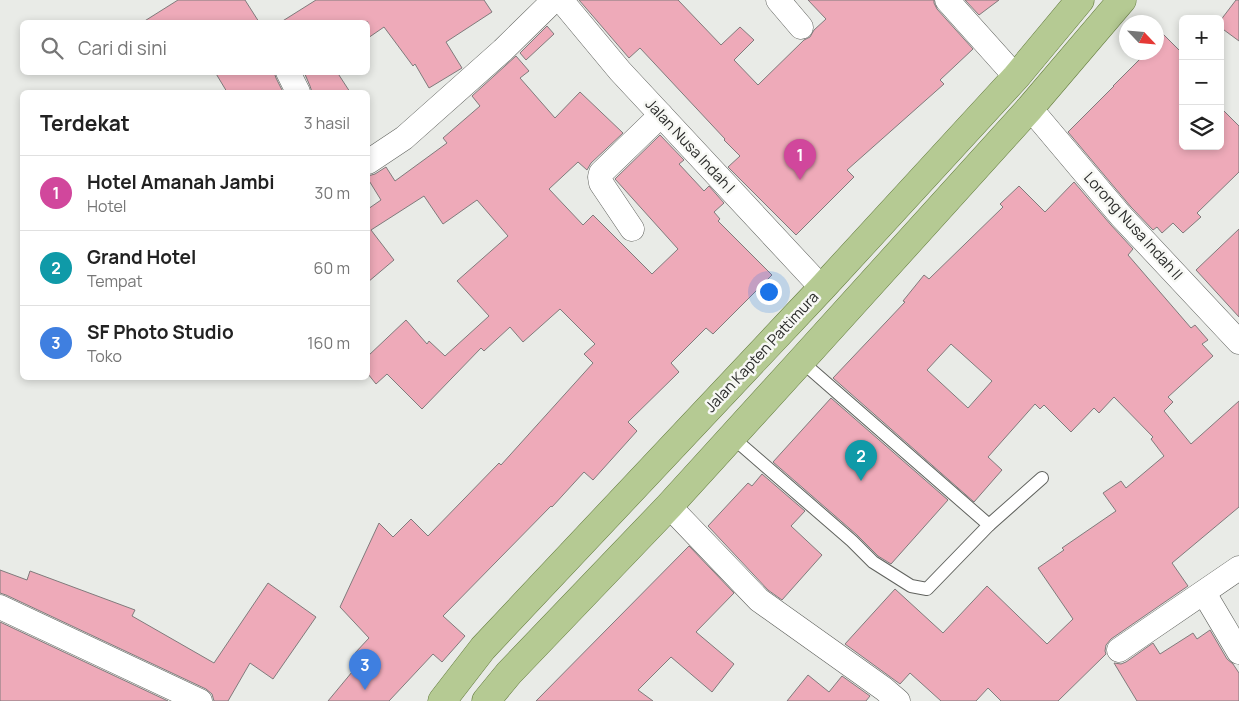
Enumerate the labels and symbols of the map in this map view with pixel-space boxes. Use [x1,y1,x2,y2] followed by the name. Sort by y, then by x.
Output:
[1119,15,1164,60] north arrow
[641,94,740,198] street label: Jalan Nusa Indah I
[784,139,816,180] pin: 1
[1079,167,1187,284] street label: Lorong Nusa Indah II
[756,279,782,305] your location
[700,287,823,417] street label: Jalan Kapten Pattimura
[845,440,877,481] pin: 2
[349,649,381,690] pin: 3

